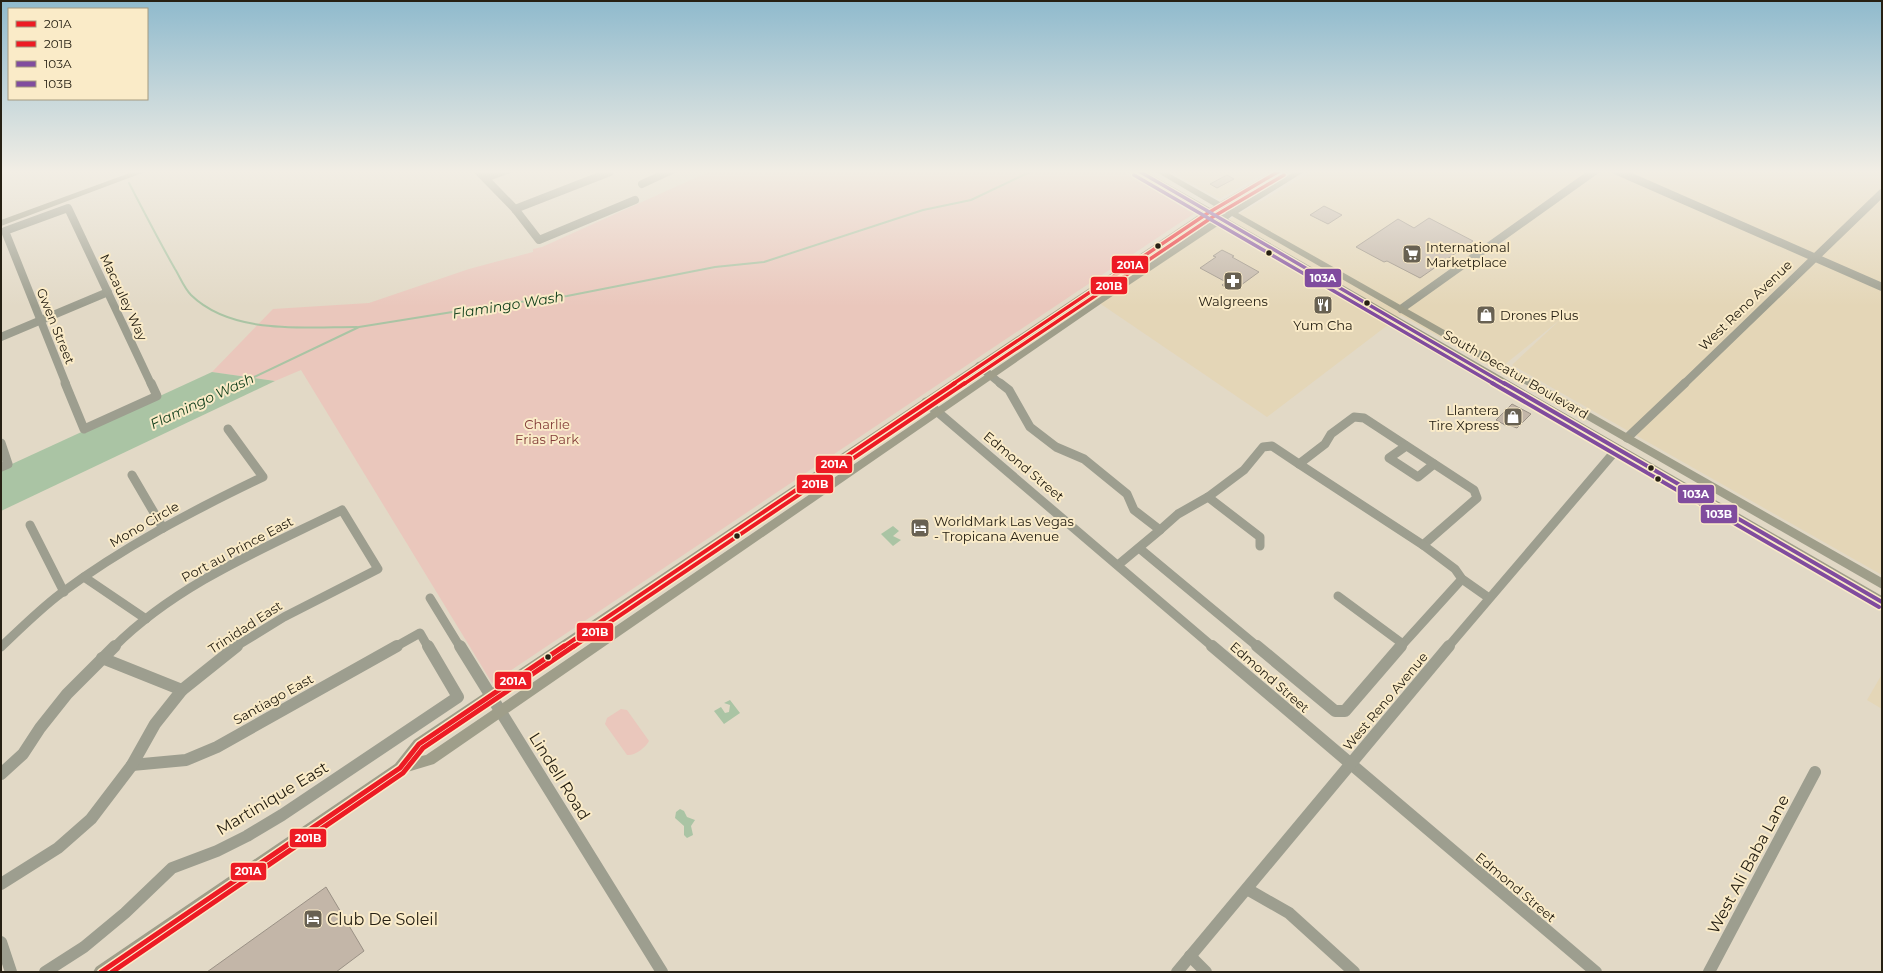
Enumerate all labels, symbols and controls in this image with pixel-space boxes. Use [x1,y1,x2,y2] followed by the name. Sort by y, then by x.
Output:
[8,8,148,100] legend
[44,16,72,31] text: 201A
[44,36,72,51] text: 201B
[44,56,72,71] text: 103A
[44,76,72,91] text: 103B
[1426,239,1510,270] place label: International Marketplace
[1153,241,1163,251] unlabelled marker
[1401,243,1423,265] supermarket icon: International Marketplace
[1264,248,1274,258] unlabelled marker
[97,251,151,344] street label: Macauley Way
[1111,255,1149,274] line badge: 201A
[1695,256,1795,354] street label: West Reno Avenue
[1117,258,1144,272] text: 201A
[1304,268,1342,288] line badge: 103A
[1222,270,1244,292] pharmacy icon: Walgreens
[1310,271,1337,285] text: 103A
[1090,276,1128,295] line badge: 201B
[1096,279,1122,293] text: 201B
[33,286,79,366] street label: Gwen Street
[451,287,565,323] water label: Flamingo Wash
[1198,293,1268,309] place label: Walgreens
[1312,294,1334,316] restaurant icon: Yum Cha
[1362,298,1372,308] unlabelled marker
[1475,304,1497,326] shop icon: Drones Plus
[1500,307,1578,323] place label: Drones Plus
[1293,317,1353,333] place label: Yum Cha
[1441,326,1591,422] street label: South Decatur Boulevard
[147,369,257,433] water label: Flamingo Wash
[1429,402,1499,433] place label: Llantera Tire Xpress
[1502,406,1524,428] shop icon: Llantera Tire Xpress
[515,416,579,447] park label: Charlie Frias Park
[981,428,1067,504] street label: Edmond Street
[815,455,853,474] line badge: 201A
[821,457,848,471] text: 201A
[1646,463,1656,473] unlabelled marker
[796,474,834,494] line badge: 201B
[1653,474,1663,484] unlabelled marker
[802,477,828,491] text: 201B
[1677,484,1715,504] line badge: 103A
[1683,487,1710,501] text: 103A
[107,498,182,550] street label: Mono Circle
[1700,504,1738,524] line badge: 103B
[1706,507,1732,521] text: 103B
[178,513,296,585] street label: Port au Prince East
[934,513,1074,544] place label: WorldMark Las Vegas - Tropicana Avenue
[909,517,931,539] hotel icon: WorldMark Las Vegas - Tropicana Avenue
[732,531,742,541] unlabelled marker
[205,597,285,657] street label: Trinidad East
[576,622,614,642] line badge: 201B
[582,625,608,639] text: 201B
[1227,638,1313,716] street label: Edmond Street
[1339,649,1431,753] street label: West Reno Avenue
[543,652,553,662] unlabelled marker
[230,670,316,728] street label: Santiago East
[494,671,532,690] line badge: 201A
[500,674,527,688] text: 201A
[525,729,594,824] street label: Lindell Road
[213,757,332,839] street label: Martinique East
[1704,792,1793,937] street label: West Ali Baba Lane
[289,828,327,848] line badge: 201B
[295,831,321,845] text: 201B
[1473,849,1559,925] street label: Edmond Street
[230,862,267,881] line badge: 201A
[235,864,262,878] text: 201A
[302,908,324,930] hotel icon: Club De Soleil
[327,910,438,929] place label: Club De Soleil

